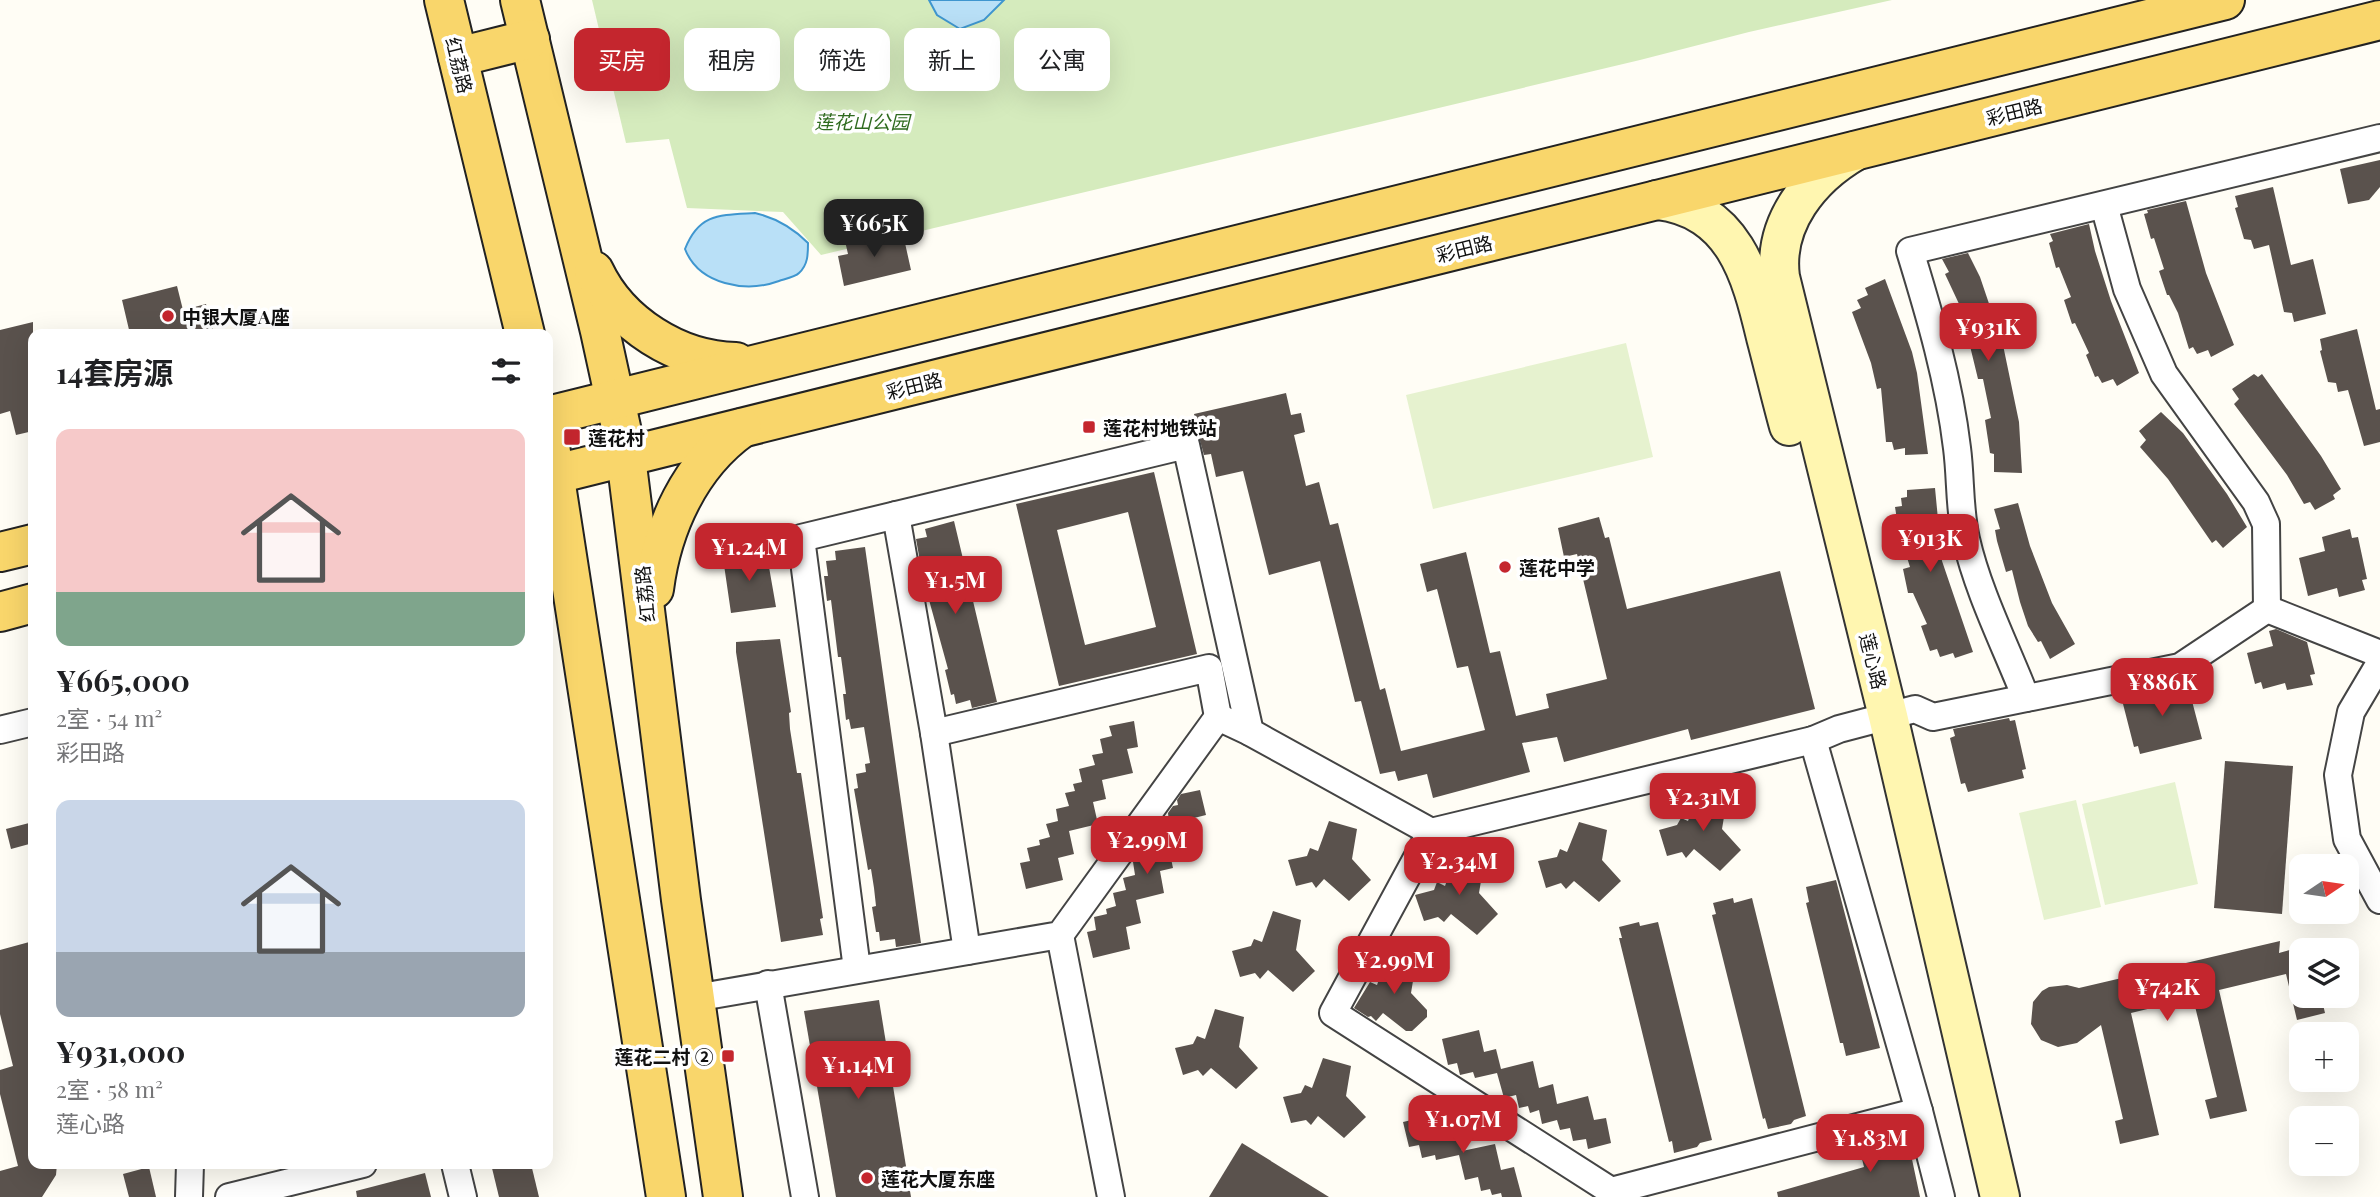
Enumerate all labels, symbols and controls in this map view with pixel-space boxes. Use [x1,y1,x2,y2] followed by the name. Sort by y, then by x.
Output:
[574,28,670,91] chip: 买房
[684,28,780,91] chip: 租房
[794,28,890,91] chip: 筛选
[904,28,1000,91] chip: 新上
[1014,28,1110,91] chip: 公寓
[440,34,480,96] street label: 红荔路
[1983,91,2045,131] street label: 彩田路
[814,108,912,134] park label: 莲花山公园
[825,200,923,259] pin: ¥665K
[840,206,908,237] text: ¥665K
[1433,228,1495,268] street label: 彩田路
[182,303,290,329] place label: 中银大厦A座
[1939,304,2037,363] pin: ¥931K
[160,308,176,324] marker: 中银大厦A座
[1956,310,2020,341] text: ¥931K
[56,352,173,392] text: 14套房源
[487,352,525,390] icon: filters
[883,365,945,405] street label: 彩田路
[1103,414,1217,440] place label: 莲花村地铁站
[1081,419,1097,435] marker: 莲花村地铁站
[588,424,645,450] place label: 莲花村
[562,427,582,447] marker: 莲花村
[228,475,354,601] icon: home
[1881,514,1979,574] pin: ¥913K
[1898,521,1962,552] text: ¥913K
[692,524,806,583] pin: ¥1.24M
[711,530,787,561] text: ¥1.24M
[1519,554,1595,580] place label: 莲花中学
[906,556,1004,616] pin: ¥1.5M
[1497,559,1513,575] marker: 莲花中学
[924,563,986,594] text: ¥1.5M
[628,564,660,624] street label: 红荔路
[1854,630,1894,692] street label: 莲心路
[2113,658,2211,718] pin: ¥886K
[56,660,190,700] text: ¥665,000
[2127,665,2197,696] text: ¥886K
[56,702,162,733] text: 2室 · 54 m²
[56,736,125,767] text: 彩田路
[1646,774,1760,833] pin: ¥2.31M
[1666,780,1740,811] text: ¥2.31M
[1090,816,1204,876] pin: ¥2.99M
[1107,823,1187,854] text: ¥2.99M
[1402,838,1516,897] pin: ¥2.34M
[1420,844,1498,875] text: ¥2.34M
[228,846,354,972] icon: home
[2289,854,2359,924] north arrow
[2289,854,2359,1176] map controls
[1337,936,1451,996] pin: ¥2.99M
[2289,938,2359,1008] button: layers
[1354,943,1434,974] text: ¥2.99M
[2118,964,2216,1023] pin: ¥742K
[2134,970,2200,1001] text: ¥742K
[2289,1022,2359,1092] button: +
[56,1031,185,1071] text: ¥931,000
[801,1042,915,1101] pin: ¥1.14M
[615,1043,714,1069] place label: 莲花二村 ②
[720,1048,736,1064] marker: 莲花二村 ②
[822,1048,894,1079] text: ¥1.14M
[56,1073,163,1104] text: 2室 · 58 m²
[1406,1096,1520,1155] pin: ¥1.07M
[1424,1102,1502,1133] text: ¥1.07M
[2289,1106,2359,1176] button: −
[56,1107,125,1138] text: 莲心路
[1813,1114,1927,1174] pin: ¥1.83M
[1832,1121,1908,1152] text: ¥1.83M
[881,1165,995,1191] place label: 莲花大厦东座
[859,1170,875,1186] marker: 莲花大厦东座

